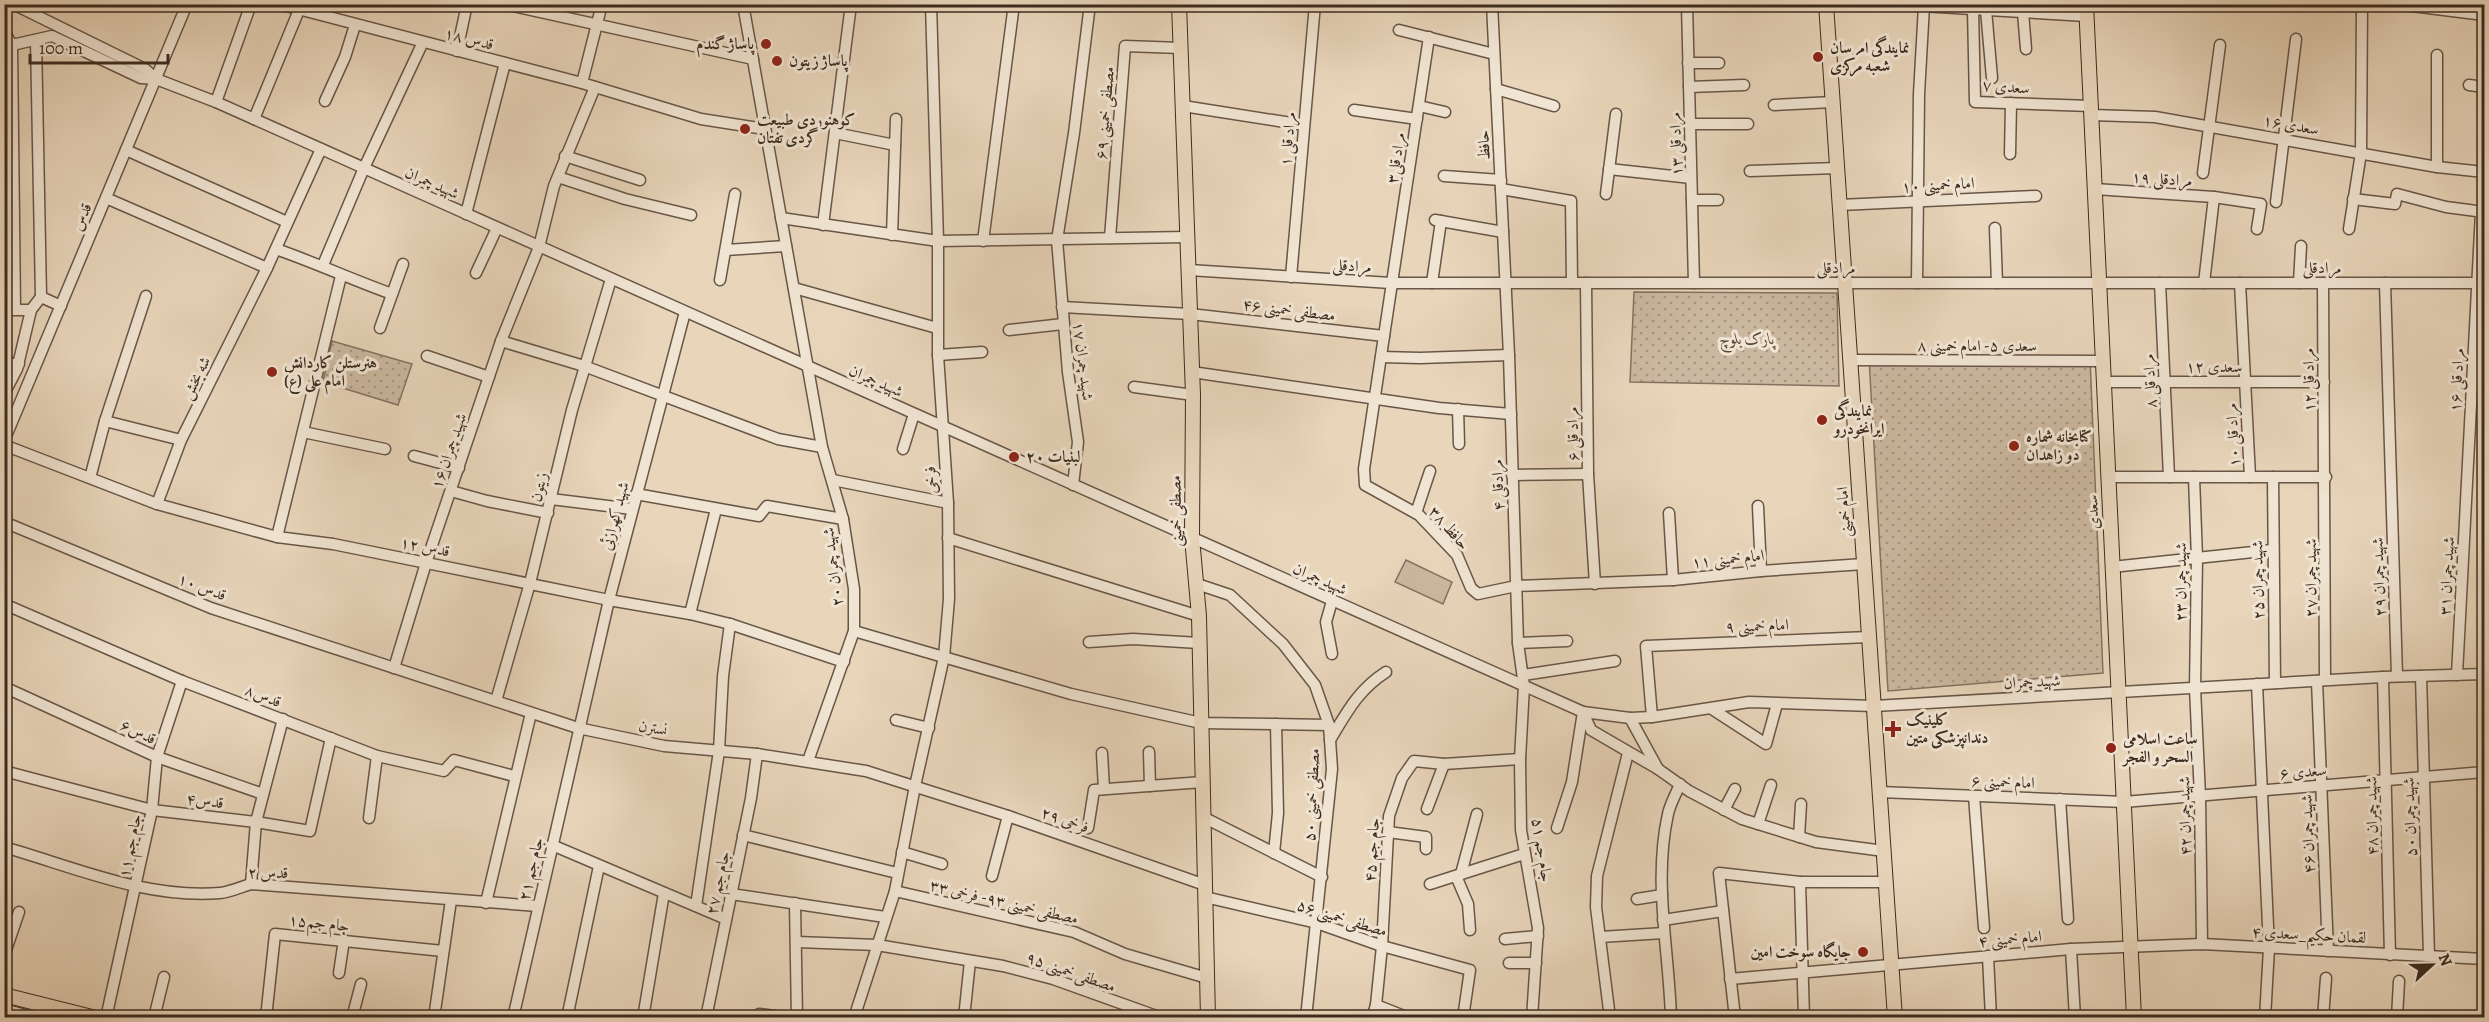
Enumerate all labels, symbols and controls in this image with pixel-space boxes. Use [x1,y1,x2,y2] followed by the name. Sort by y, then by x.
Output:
[442,22,496,56] street label: قدس ۱۸
[30,27,168,65] scale bar
[696,33,755,58] place label: پاساژ گندم
[1830,35,1909,77] place label: نمایندگی امرسان شعبه مرکزی
[39,36,83,60] text: 100 m
[759,37,773,51] marker: پاساژ گندم
[789,50,848,73] place label: پاساژ زیتون
[1811,50,1825,64] marker: نمایندگی امرسان شعبه مرکزی
[770,54,784,68] marker: پاساژ زیتون
[1090,66,1120,160] street label: مصطفی خمینی ۶۹
[1982,74,2030,100] street label: سعدی ۷
[757,109,855,149] place label: کوهنوردی طبیعت گردی تفتان
[2261,109,2321,141] street label: سعدی ۱۶
[1275,111,1301,167] street label: مراد قلی ۱
[1664,112,1688,176] street label: مراد قلی ۱۳
[738,122,752,136] marker: کوهنوردی طبیعت گردی تفتان
[1472,129,1496,161] street label: حافظ
[1381,131,1411,185] street label: مراد قلی۳
[401,161,463,205] street label: شهید چمران
[2131,166,2193,192] street label: مرادقلی ۱۹
[1901,172,1975,201] street label: امام خمینی ۱۰
[66,200,98,234] street label: قدس
[1332,254,1372,278] street label: مرادقلی
[1816,257,1856,279] street label: مرادقلی
[2302,257,2342,279] street label: مرادقلی
[1241,293,1337,327] street label: مصطفی خمینی ۴۶
[1067,320,1099,402] street label: شهید چمران ۱۷
[1719,328,1777,353] park label: پارک بلوچ
[1917,335,2037,360] street label: سعدی ۵- امام خمینی ۸
[2444,347,2470,413] street label: مراد قلی ۱۶
[2297,348,2321,412] street label: مراد قلی ۱۲
[284,352,377,395] place label: هنرستلن کاردانش امام علی (ع)
[176,353,216,403] street label: شه بخش
[2138,353,2162,409] street label: مراد قلی ۸
[2186,356,2242,378] street label: سعدی ۱۲
[845,359,907,403] street label: شهید چمران
[265,365,279,379] marker: هنرستلن کاردانش امام علی (ع)
[1832,398,1884,440] place label: نمایندگی ایرانخودرو
[2220,402,2246,468] street label: مراد قلی ۱۰
[1562,406,1584,462] street label: مراد قلی ۶
[426,410,472,492] street label: شهید چمران ۱۶
[1815,413,1829,427] marker: نمایندگی ایرانخودرو
[2026,426,2092,466] place label: کتابخانه شماره دو زاهدان
[2007,439,2021,453] marker: کتابخانه شماره دو زاهدان
[1026,446,1081,468] place label: لبنیات ۲۰
[1007,450,1021,464] marker: لبنیات ۲۰
[1486,459,1510,511] street label: مرادقلی ۴
[919,465,943,495] street label: فرخی
[525,470,553,504] street label: زیتون
[1164,475,1188,547] street label: مصطفی خمینی
[595,479,635,553] street label: شهید کهرازئی
[1831,486,1860,538] street label: امام خمینی
[2081,494,2105,530] street label: سعدی
[1423,501,1475,555] street label: حافظ ۳۸
[817,526,849,608] street label: شهید چمران ۲۰
[398,531,452,563] street label: قدس ۱۲
[2434,536,2460,616] street label: شهید چمران ۳۱
[2367,537,2391,617] street label: شهید چمران ۲۹
[2300,538,2322,618] street label: شهید چمران ۲۷
[2246,540,2270,620] street label: شهید چمران ۲۵
[2170,542,2192,622] street label: شهید چمران ۲۳
[1691,544,1766,577] street label: امام خمینی ۱۱
[1289,557,1351,601] street label: شهید چمران
[175,568,229,606] street label: قدس ۱۰
[1725,614,1789,641] street label: امام خمینی ۹
[2003,670,2061,694] street label: شهید چمران
[242,679,284,713] street label: قدس۸
[1906,709,1988,749] place label: کلینیک دندانپزشکی متین
[116,714,160,750] street label: قدس۶
[637,715,669,741] street label: نسترن
[1884,720,1902,738] marker: کلینیک دندانپزشکی متین
[2121,728,2198,768] place label: ساعت اسلامی السحر و الفجر
[2104,741,2118,755] marker: ساعت اسلامی السحر و الفجر
[1299,748,1325,842] street label: مصطفی خمینی ۵۰
[2279,759,2327,785] street label: سعدی ۶
[1971,770,2035,797] street label: امام خمینی ۶
[2173,776,2197,856] street label: شهید چمران ۴۲
[2360,776,2384,856] street label: شهید چمران ۴۸
[2398,777,2422,857] street label: شهید چمران ۵۰
[185,788,225,814] street label: قدس۴
[2296,794,2320,874] street label: شهید چمران ۴۶
[1038,802,1092,838] street label: فرخی ۲۹
[113,812,151,881] street label: جام جم ۱۱
[1522,816,1558,884] street label: جام جم ۵۱
[1359,817,1389,883] street label: جام جم ۴۵
[513,835,553,904] street label: جام جم ۲۱
[701,849,739,918] street label: جام جم ۲۷
[248,862,288,884] street label: قدس ۲
[928,874,1080,930] street label: مصطفی خمینی ۹۳- فرخی ۳۳
[1294,894,1390,942] street label: مصطفی خمینی ۵۶
[287,909,351,941] street label: جام جم۱۵
[2251,921,2367,954] street label: لقمان حکیم_سعدی ۴
[1977,925,2043,956] street label: امام خمینی ۴
[2402,935,2462,995] north arrow
[1751,941,1851,963] place label: جایگاه سوخت امین
[1856,945,1870,959] marker: جایگاه سوخت امین
[1023,946,1119,998] street label: مصطفی خمینی ۹۵
[2433,950,2457,970] text: N

